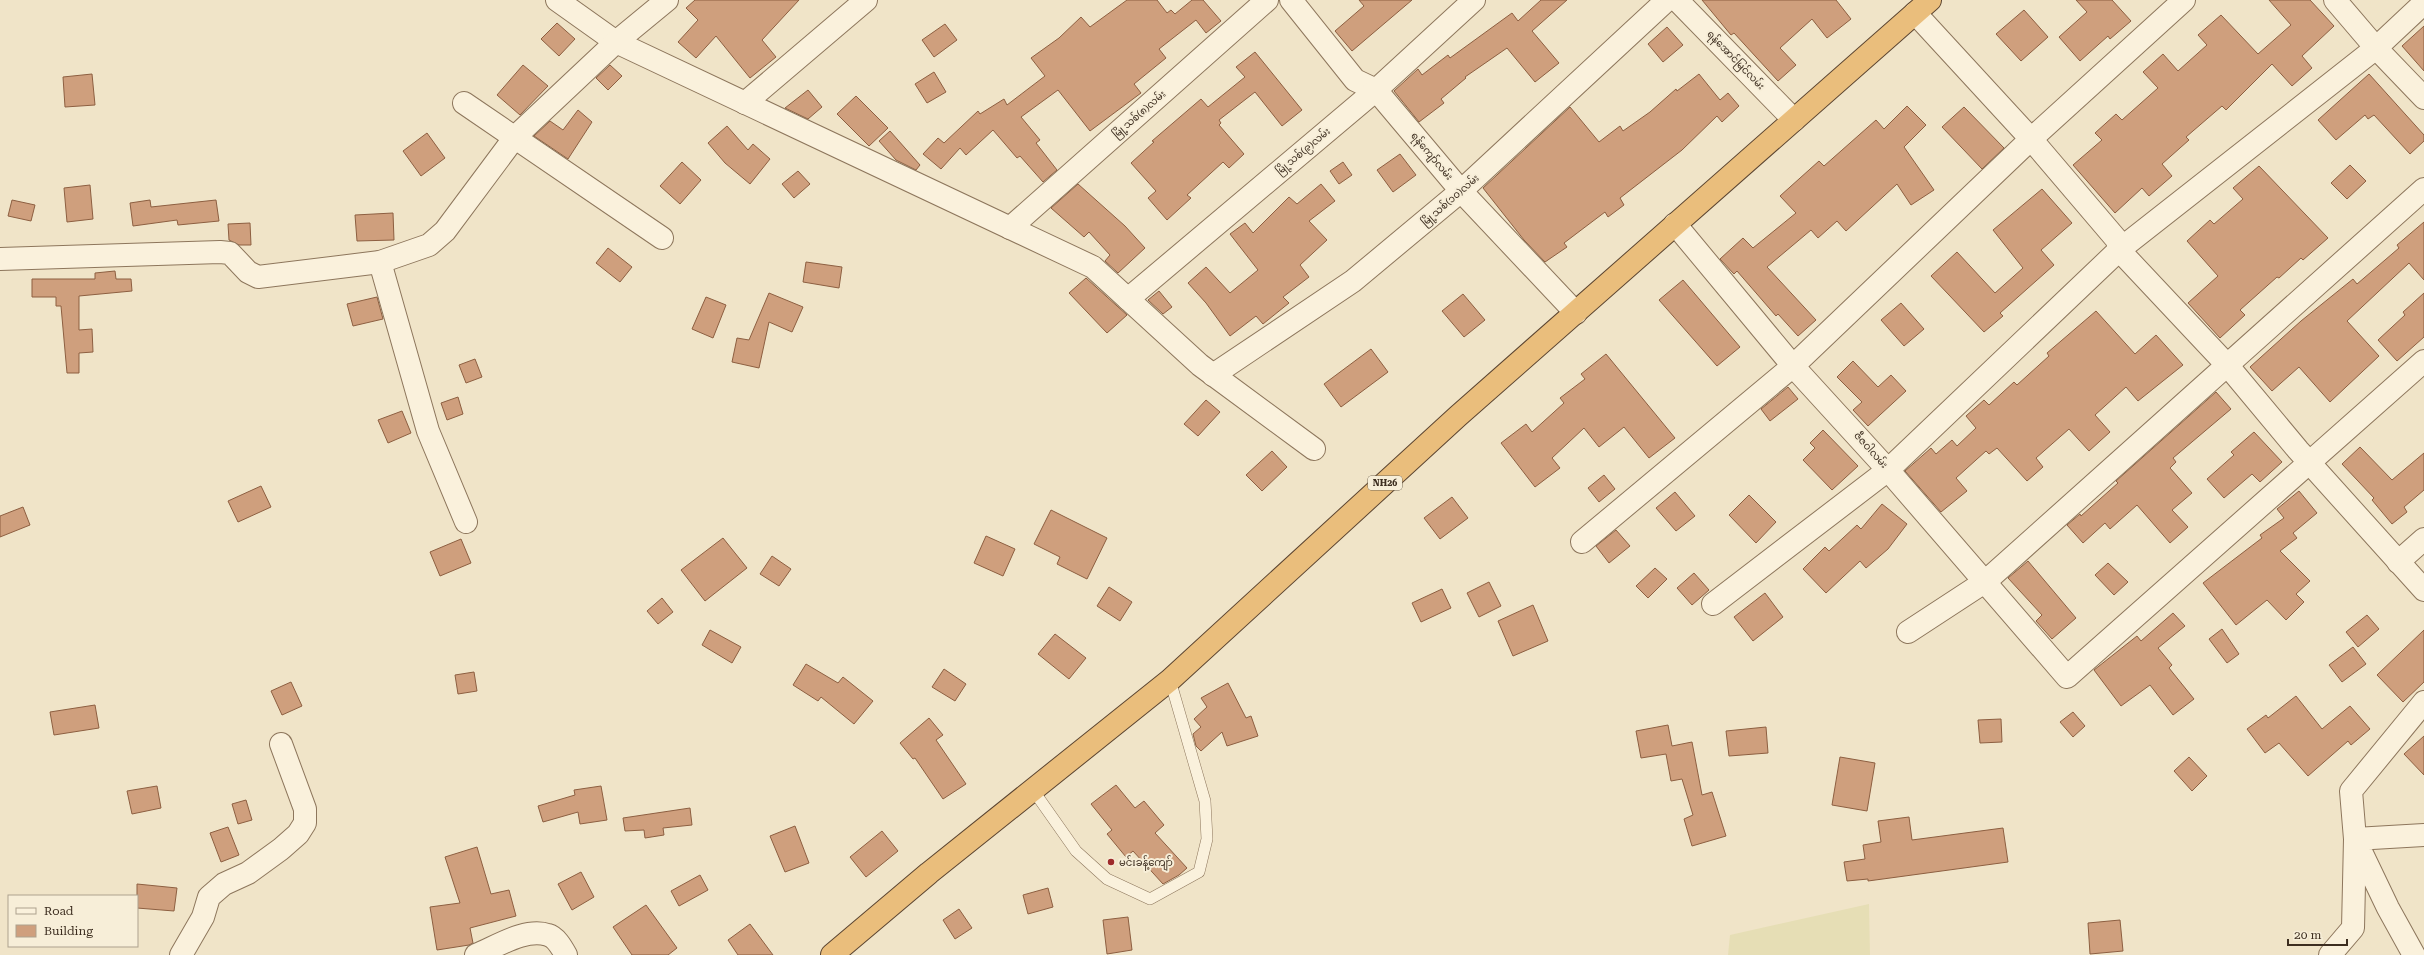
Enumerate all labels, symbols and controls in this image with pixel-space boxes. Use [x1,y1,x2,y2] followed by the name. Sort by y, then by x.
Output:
[1703,27,1768,94] street label: ရန်အောင်မြင်လမ်း
[1109,87,1170,142] street label: မြို့သစ်(၈)လမ်း
[1273,124,1334,179] street label: မြို့သစ်(၉)လမ်း
[1407,129,1457,184] street label: ရန်ကျော်လမ်း
[1418,171,1483,230] street label: မြို့သစ်(၁၀)လမ်း
[1852,428,1891,470] street label: ဇီဇဝါလမ်း
[1368,476,1402,490] road number: NH26
[1119,855,1173,871] place label: မင်းခန့်ကျော်
[1106,857,1116,867] marker: မင်းခန့်ကျော်
[8,895,138,947] legend
[44,904,74,918] text: Road
[2288,921,2347,947] scale bar
[44,924,93,938] text: Building
[2294,928,2321,942] text: 20 m

